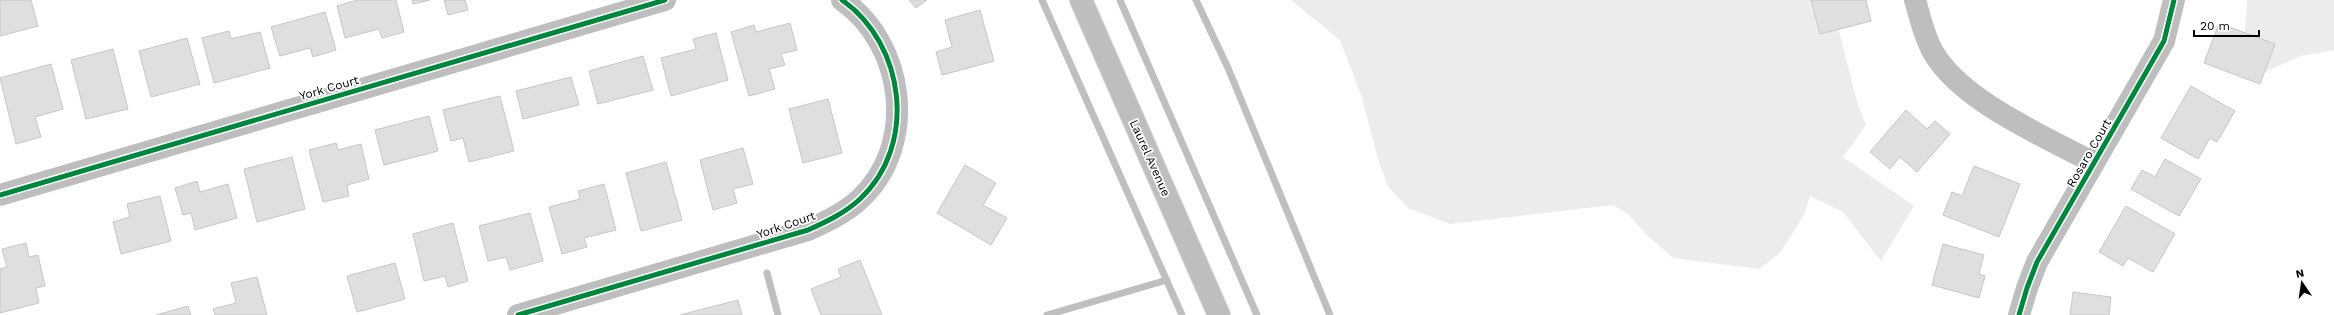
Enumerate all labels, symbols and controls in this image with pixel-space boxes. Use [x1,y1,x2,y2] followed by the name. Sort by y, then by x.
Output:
[2194,12,2259,38] scale bar
[2200,19,2230,33] text: 20 m
[298,73,360,103] street label: York Court
[2064,116,2114,190] street label: Rosaro Court
[1127,118,1173,199] street label: Laurel Avenue
[755,208,817,242] street label: York Court
[2282,263,2322,303] north arrow
[2294,266,2305,281] text: N

